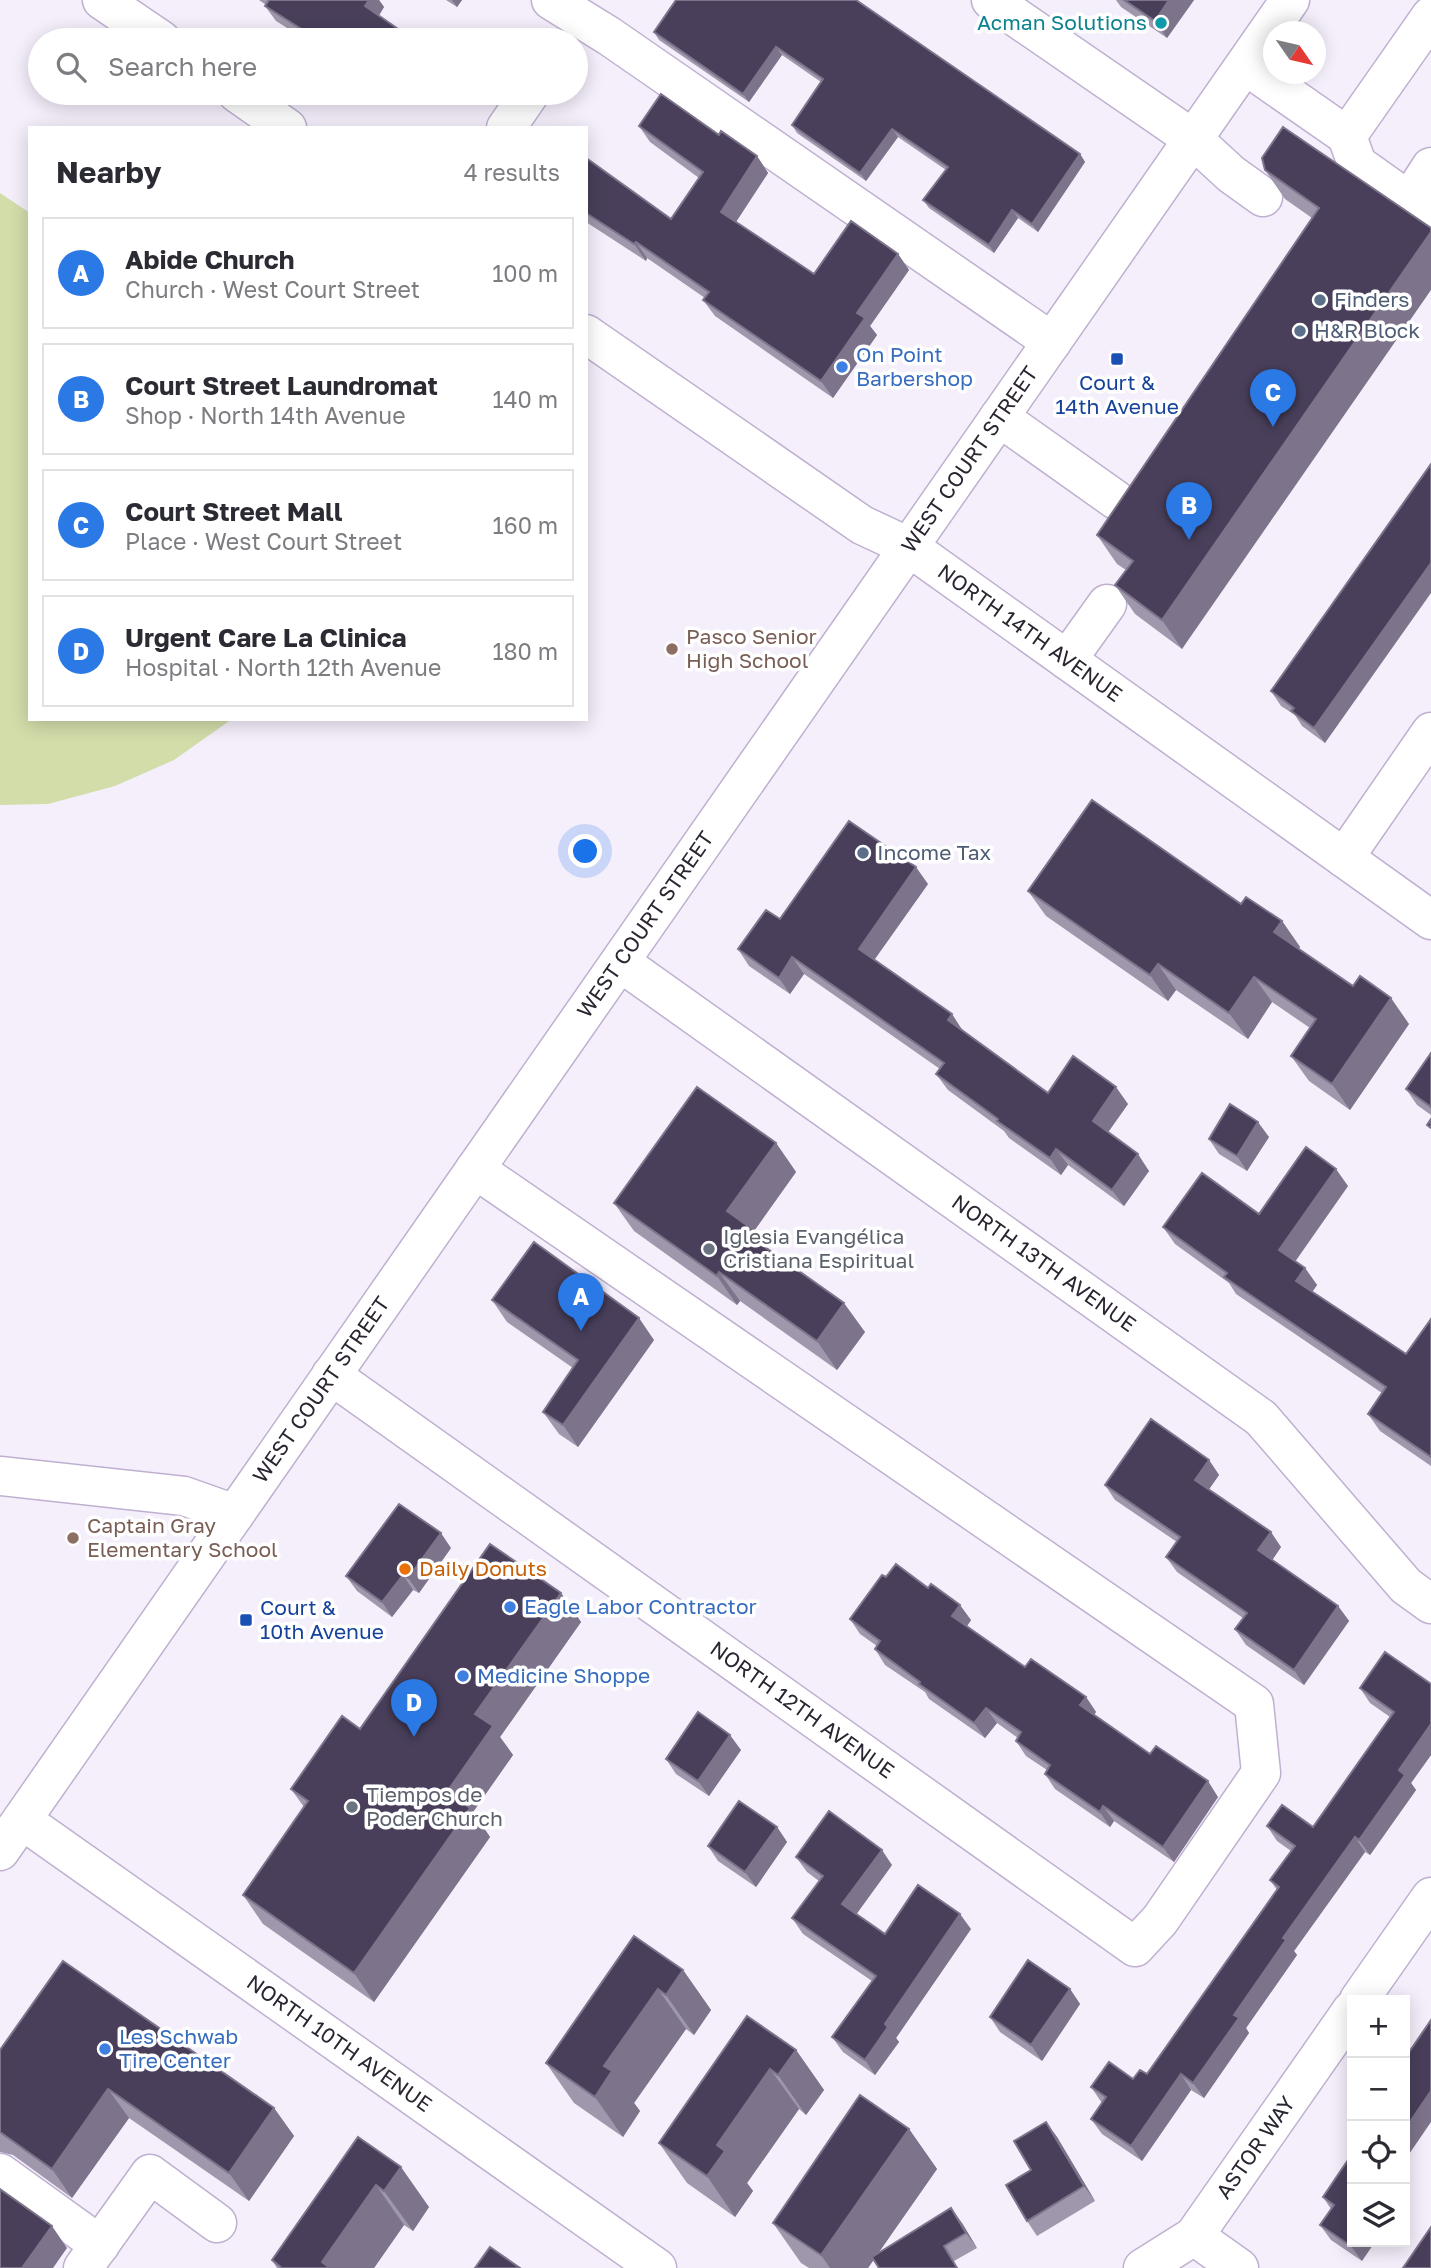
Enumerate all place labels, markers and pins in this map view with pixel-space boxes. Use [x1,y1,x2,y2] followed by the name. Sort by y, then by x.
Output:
[977,9,1147,35] place label: Acman Solutions
[1153,15,1169,31] marker: Acman Solutions
[1334,286,1409,312] place label: Finders
[1312,292,1328,308] marker: Finders
[1314,317,1420,343] place label: H&R Block
[1292,323,1308,339] marker: H&R Block
[856,341,973,391] place label: On Point Barbershop
[1109,351,1125,367] marker: Court & 14th Avenue
[834,359,850,375] marker: On Point Barbershop
[1055,369,1179,419] place label: Court & 14th Avenue
[1250,369,1296,427] pin: C
[1166,482,1212,540] pin: B
[686,623,817,673] place label: Pasco Senior High School
[664,641,680,657] marker: Pasco Senior High School
[877,839,992,865] place label: Income Tax
[855,845,871,861] marker: Income Tax
[723,1223,914,1273] place label: Iglesia Evangélica Cristiana Espiritual
[701,1241,717,1257] marker: Iglesia Evangélica Cristiana Espiritual
[558,1273,604,1331] pin: A
[87,1512,278,1562] place label: Captain Gray Elementary School
[65,1530,81,1546] marker: Captain Gray Elementary School
[419,1555,547,1581] place label: Daily Donuts
[397,1561,413,1577] marker: Daily Donuts
[524,1593,757,1619] place label: Eagle Labor Contractor
[260,1594,384,1644] place label: Court & 10th Avenue
[502,1599,518,1615] marker: Eagle Labor Contractor
[238,1612,254,1628] marker: Court & 10th Avenue
[477,1662,650,1688] place label: Medicine Shoppe
[455,1668,471,1684] marker: Medicine Shoppe
[391,1679,437,1737] pin: D
[366,1781,503,1831] place label: Tiempos de Poder Church
[344,1799,360,1815] marker: Tiempos de Poder Church
[119,2023,238,2073] place label: Les Schwab Tire Center
[97,2041,113,2057] marker: Les Schwab Tire Center

